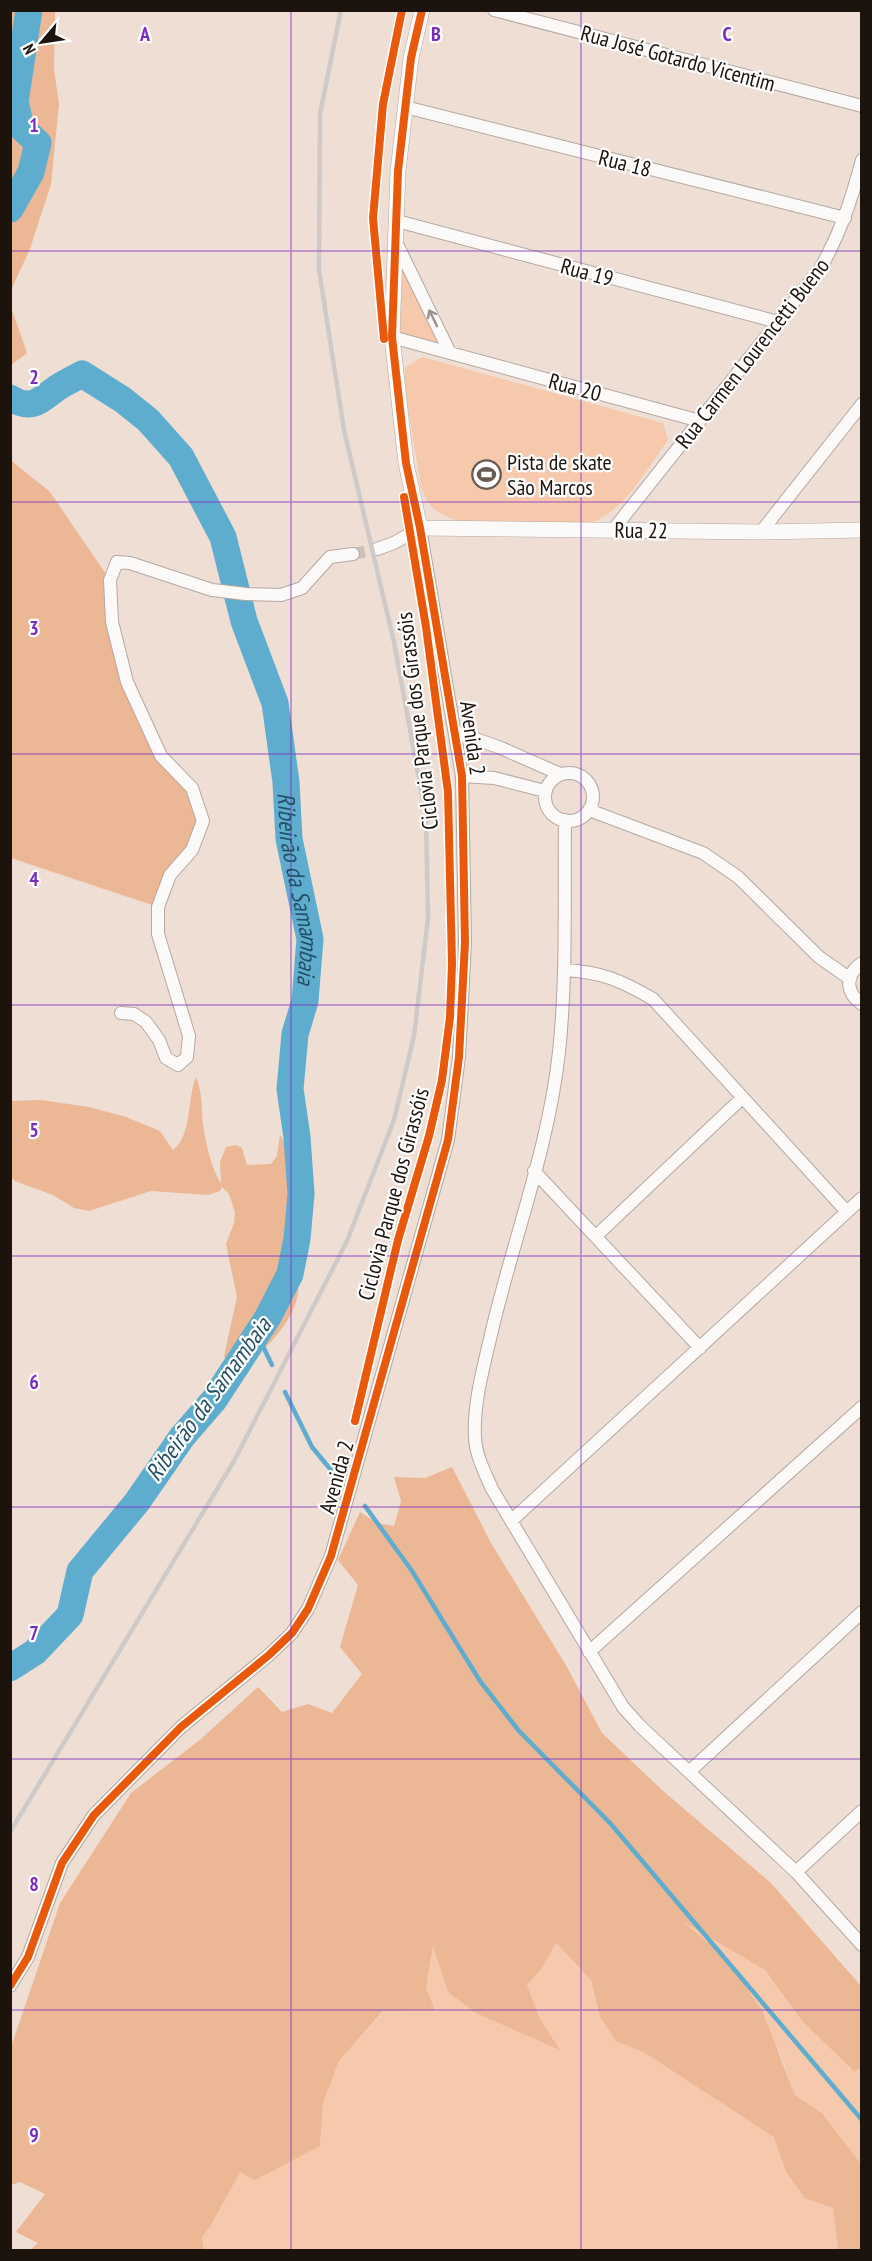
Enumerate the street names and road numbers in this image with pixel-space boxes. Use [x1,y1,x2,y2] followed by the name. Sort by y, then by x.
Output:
[578,19,778,97] street label: Rua José Gotardo Vicentim
[596,143,654,183] street label: Rua 18
[558,252,616,292] street label: Rua 19
[669,252,835,454] street label: Rua Carmen Lourencetti Bueno
[546,367,604,407] street label: Rua 20
[614,516,668,544] street label: Rua 22
[390,611,444,831] street label: Ciclovia Parque dos Girassóis
[454,699,492,777] street label: Avenida 2
[351,1085,435,1303] street label: Ciclovia Parque dos Girassóis
[312,1437,360,1517] street label: Avenida 2

